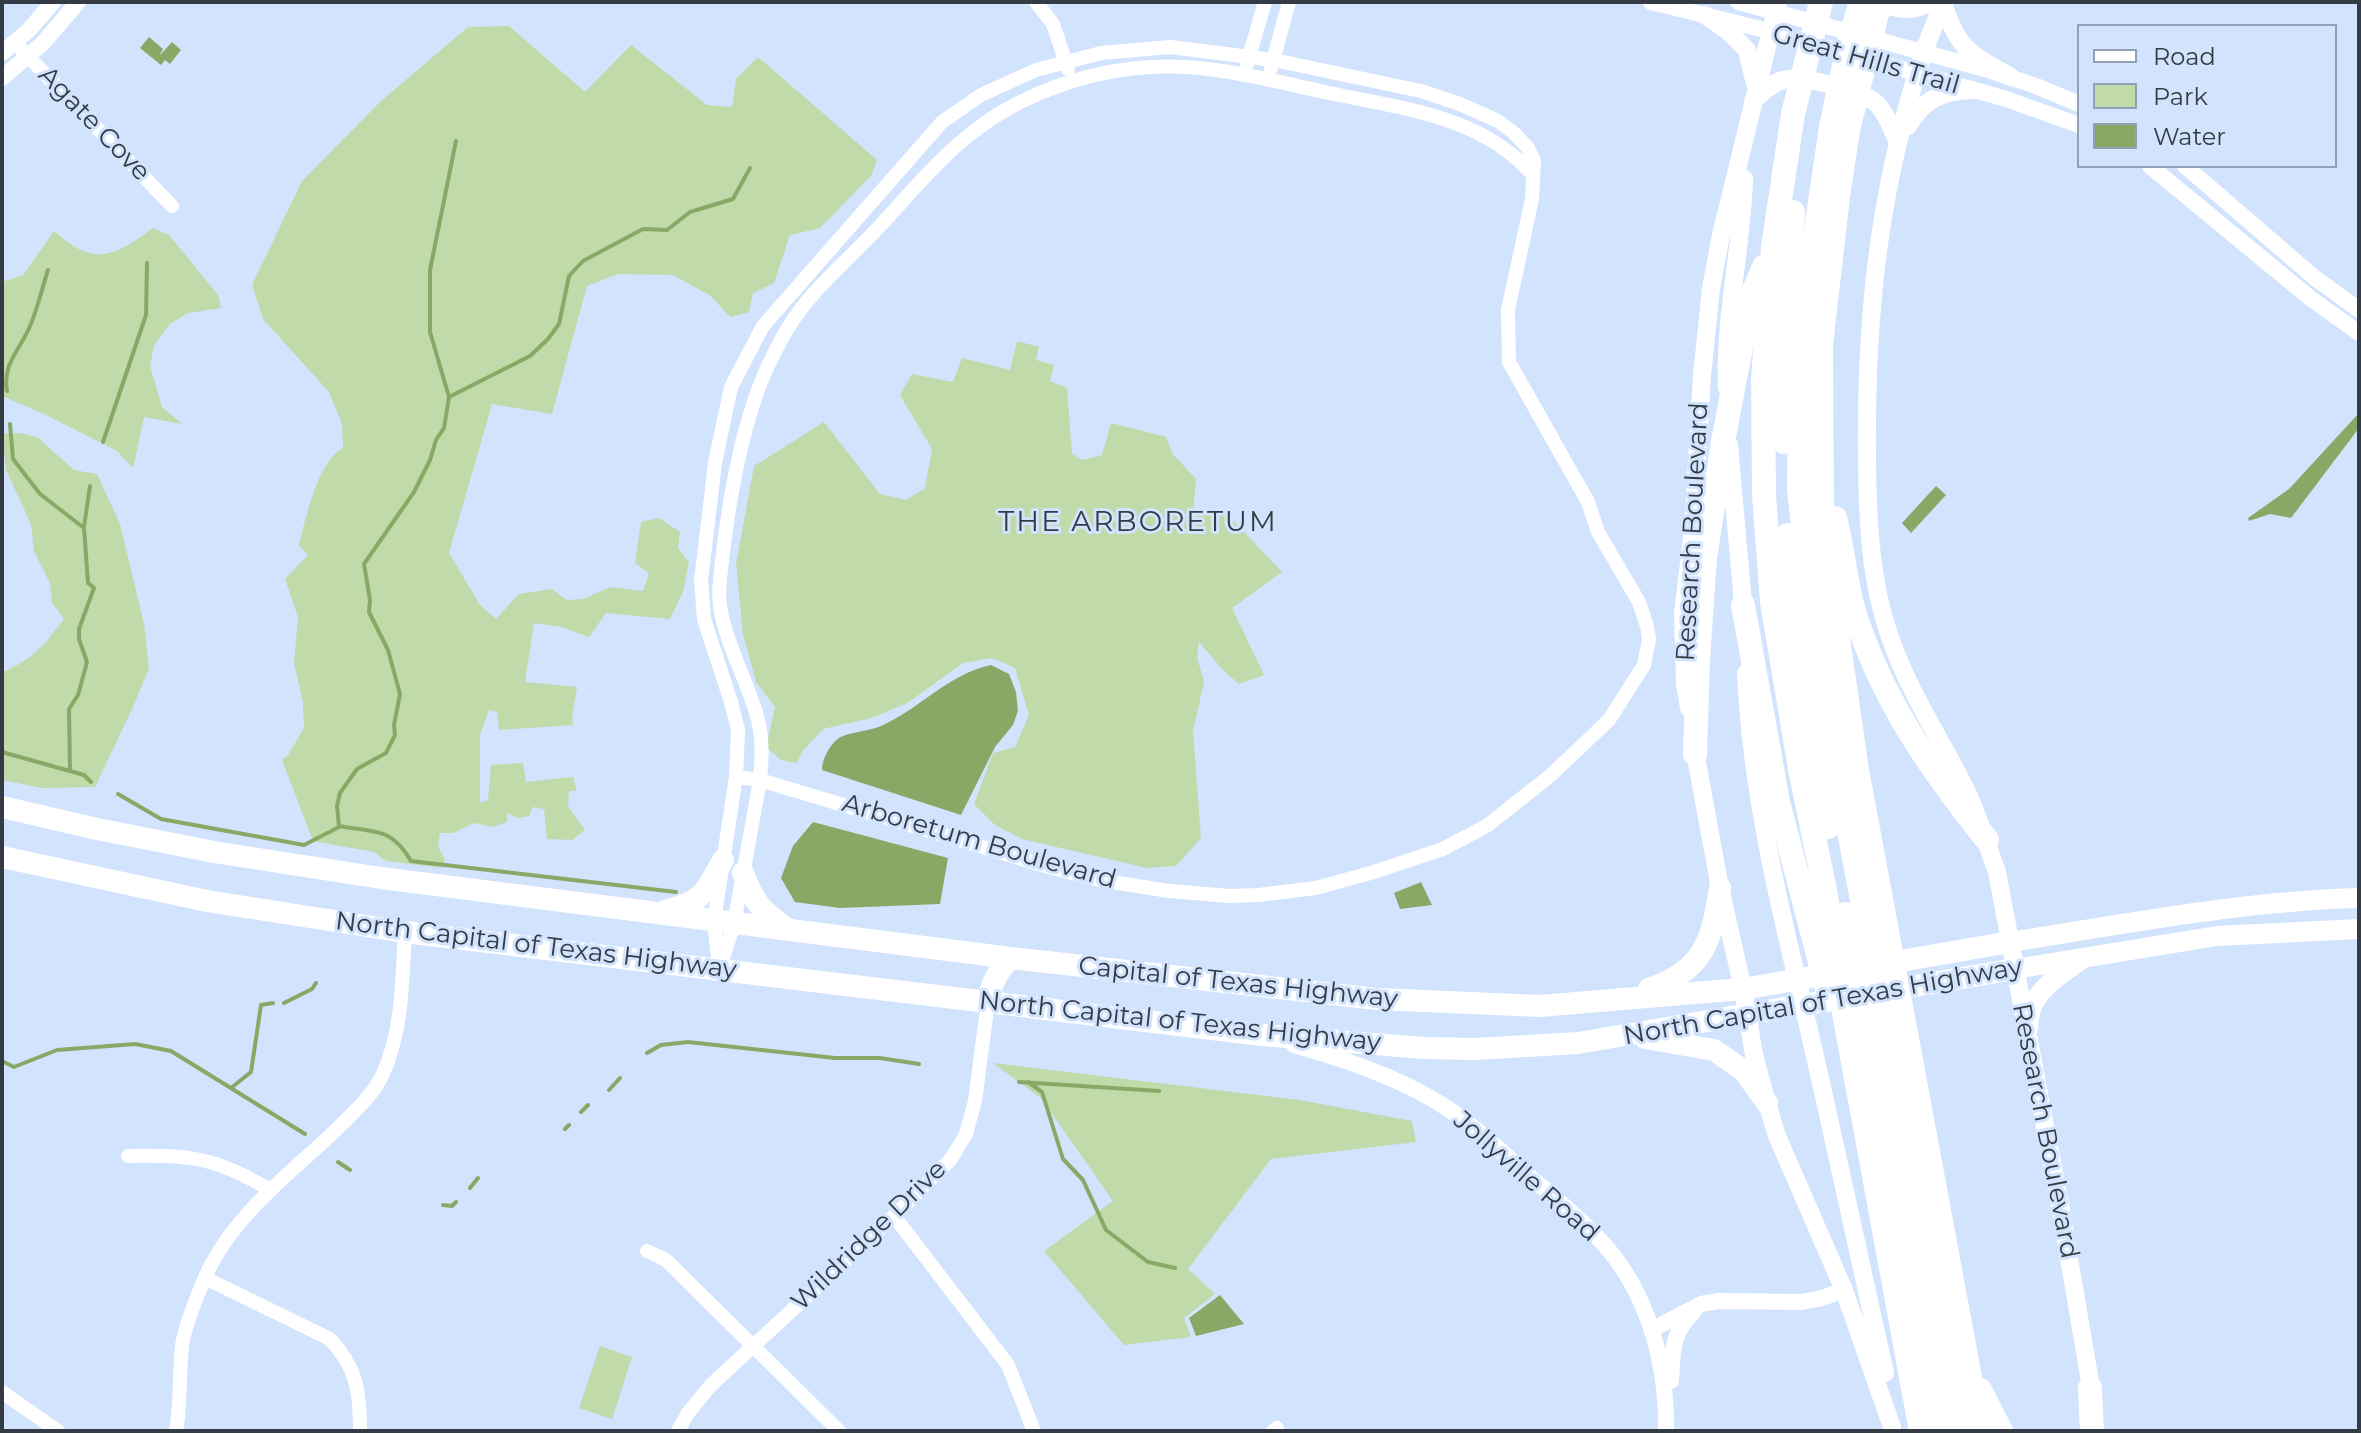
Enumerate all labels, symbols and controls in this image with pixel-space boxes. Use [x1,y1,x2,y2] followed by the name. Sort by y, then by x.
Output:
[1769,18,1963,102] street label: Great Hills Trail
[2077,24,2337,168] legend
[2153,42,2216,71] text: Road
[32,60,156,188] street label: Agate Cove
[2153,82,2208,111] text: Park
[2153,122,2226,151] text: Water
[1671,402,1715,662] street label: Research Boulevard
[998,506,1278,540] district label: THE ARBORETUM
[838,788,1120,896] street label: Arboretum Boulevard
[334,906,738,986] street label: North Capital of Texas Highway
[1077,951,1399,1015] street label: Capital of Texas Highway
[1621,952,2025,1052] street label: North Capital of Texas Highway
[977,985,1383,1059] street label: North Capital of Texas Highway
[2005,1001,2085,1261] street label: Research Boulevard
[1447,1105,1605,1249] street label: Jollyville Road
[785,1154,953,1318] street label: Wildridge Drive

